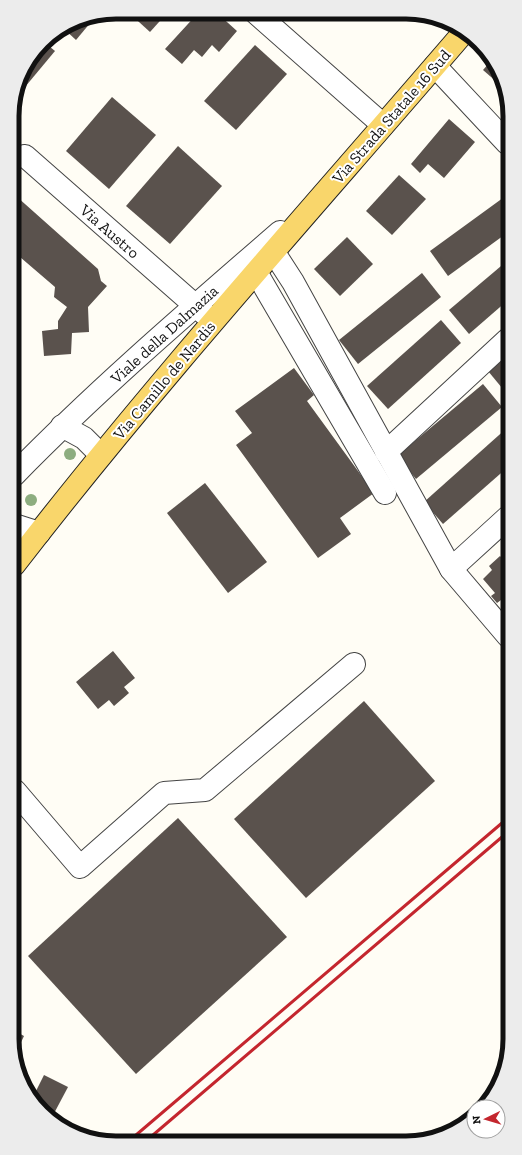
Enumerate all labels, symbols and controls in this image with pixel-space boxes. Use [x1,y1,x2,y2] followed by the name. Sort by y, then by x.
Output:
[328,45,455,188] street label: Via Strada Statale 16 Sud
[75,200,143,262] street label: Via Austro
[106,281,222,388] street label: Viale della Dalmazia
[109,317,219,444] street label: Via Camillo de Nardis
[466,1099,506,1139] north arrow
[470,1114,483,1125] text: N

